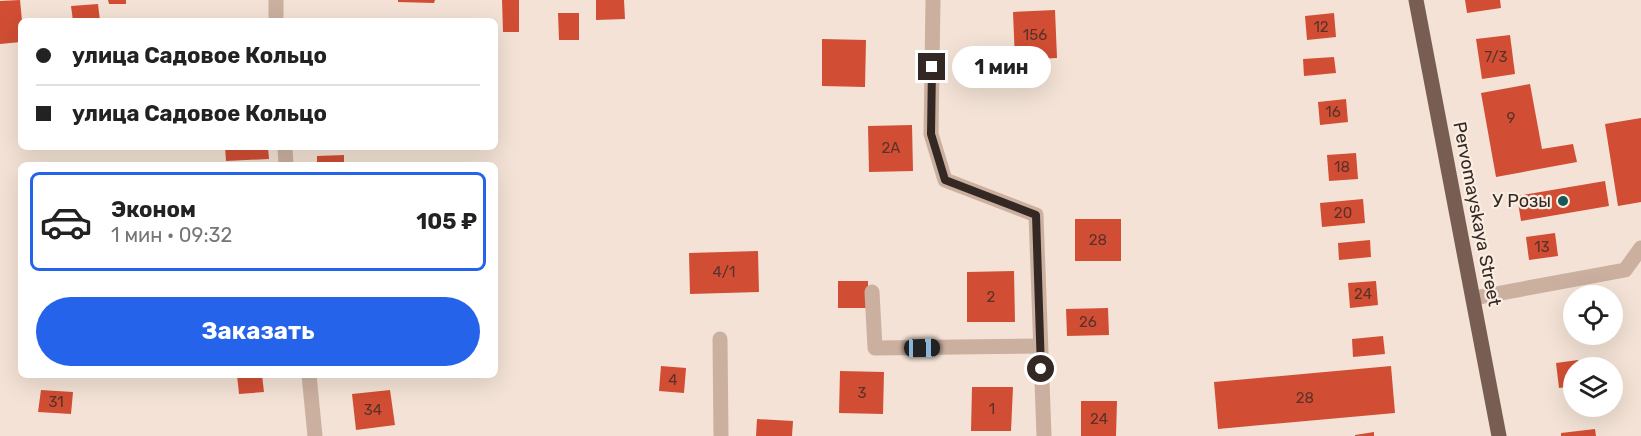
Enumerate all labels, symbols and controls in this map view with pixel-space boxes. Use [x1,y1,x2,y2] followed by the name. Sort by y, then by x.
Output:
[1313,18,1329,36] house number: 12
[1023,26,1047,44] house number: 156
[72,42,327,69] text: улица Садовое Кольцо
[953,46,1052,88] callout: 1 мин
[1485,48,1507,66] house number: 7/3
[918,53,945,80] route end
[974,55,1029,79] text: 1 мин
[72,100,327,127] text: улица Садовое Кольцо
[1325,103,1341,121] house number: 16
[1507,109,1516,127] house number: 9
[1448,120,1506,308] street label: Pervomayskaya Street
[882,139,900,157] house number: 2А
[1334,158,1350,176] house number: 18
[1492,190,1551,212] place label: У Розы
[1556,194,1570,208] marker: У Розы
[39,195,93,249] icon: car
[111,196,196,223] text: Эконом
[1334,204,1352,222] house number: 20
[416,208,477,235] text: 105 ₽
[111,223,232,247] text: 1 мин · 09:32
[1089,231,1107,249] house number: 28
[1534,238,1550,256] house number: 13
[713,263,735,281] house number: 4/1
[1354,285,1372,303] house number: 24
[1563,285,1623,417] map controls
[1563,285,1623,345] button: locate
[987,288,996,306] house number: 2
[36,297,480,366] button: Заказать
[1079,313,1097,331] house number: 26
[904,339,940,357] car
[1027,355,1054,382] route start
[1563,357,1623,417] button: layers
[668,371,678,389] house number: 4
[857,384,867,402] house number: 3
[1296,389,1314,407] house number: 28
[48,393,64,411] house number: 31
[989,400,995,418] house number: 1
[364,401,382,419] house number: 34
[1090,410,1108,428] house number: 24

